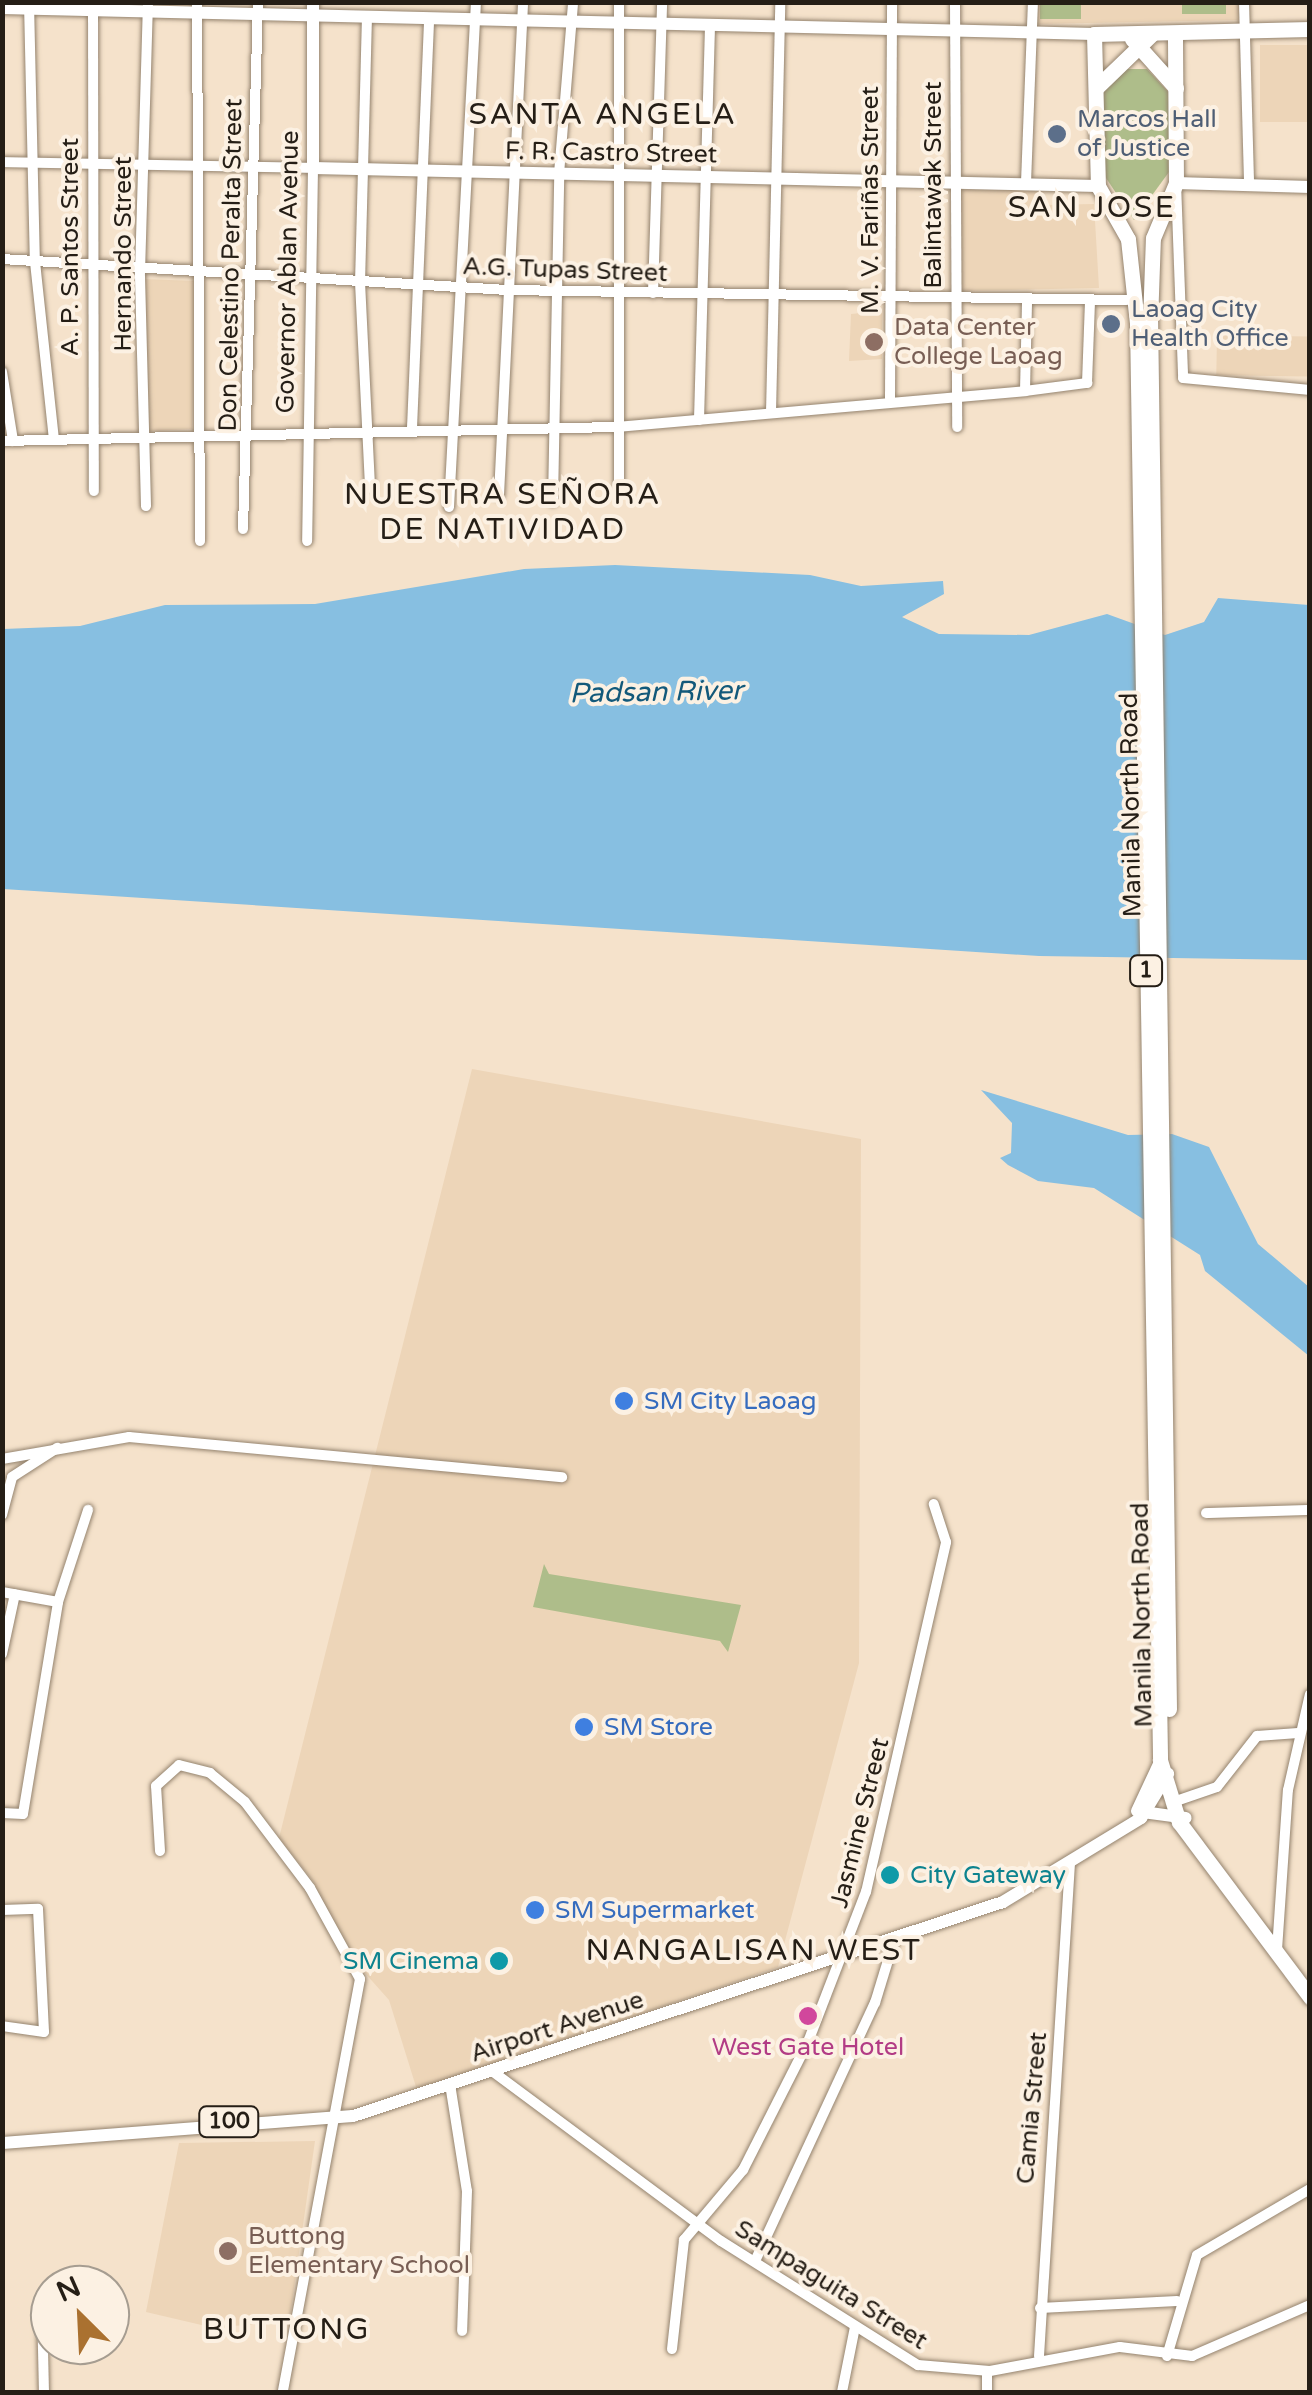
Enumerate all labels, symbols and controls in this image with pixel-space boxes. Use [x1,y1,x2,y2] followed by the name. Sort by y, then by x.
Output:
[918,81,948,289] street label: Balintawak Street
[855,86,885,314] street label: M. V. Fariñas Street
[469,97,737,133] district label: SANTA ANGELA
[213,98,249,432] street label: Don Celestino Peralta Street
[1077,105,1217,164] place label: Marcos Hall of Justice
[1046,123,1068,145] marker: Marcos Hall of Justice
[271,130,305,414] street label: Governor Ablan Avenue
[505,136,717,170] street label: F. R. Castro Street
[55,138,85,356] street label: A. P. Santos Street
[108,156,138,352] street label: Hernando Street
[1008,190,1176,226] district label: SAN JOSE
[462,251,668,289] street label: A.G. Tupas Street
[1131,295,1289,354] place label: Laoag City Health Office
[894,313,1063,372] place label: Data Center College Laoag
[1100,313,1122,335] marker: Laoag City Health Office
[863,331,885,353] marker: Data Center College Laoag
[344,477,662,548] district label: NUESTRA SEÑORA DE NATIVIDAD
[569,674,743,710] water label: Padsan River
[1114,692,1148,918] street label: Manila North Road
[1128,954,1164,988] road number: 1
[644,1386,816,1416] place label: SM City Laoag
[613,1390,635,1412] marker: SM City Laoag
[1125,1502,1159,1728] street label: Manila North Road
[604,1712,713,1742] place label: SM Store
[573,1716,595,1738] marker: SM Store
[824,1735,896,1911] street label: Jasmine Street
[910,1860,1066,1890] place label: City Gateway
[879,1864,901,1886] marker: City Gateway
[555,1895,755,1925] place label: SM Supermarket
[524,1899,546,1921] marker: SM Supermarket
[586,1933,922,1969] district label: NANGALISAN WEST
[343,1946,479,1976] place label: SM Cinema
[488,1950,510,1972] marker: SM Cinema
[467,1985,647,2069] street label: Airport Avenue
[797,2005,819,2027] marker: West Gate Hotel
[1010,2031,1054,2185] street label: Camia Street
[712,2032,904,2062] place label: West Gate Hotel
[196,2105,262,2139] road number: 100
[729,2214,933,2356] street label: Sampaguita Street
[248,2222,470,2281] place label: Buttong Elementary School
[217,2240,239,2262] marker: Buttong Elementary School
[30,2265,130,2365] north arrow
[51,2269,86,2310] text: N
[203,2312,371,2348] district label: BUTTONG

